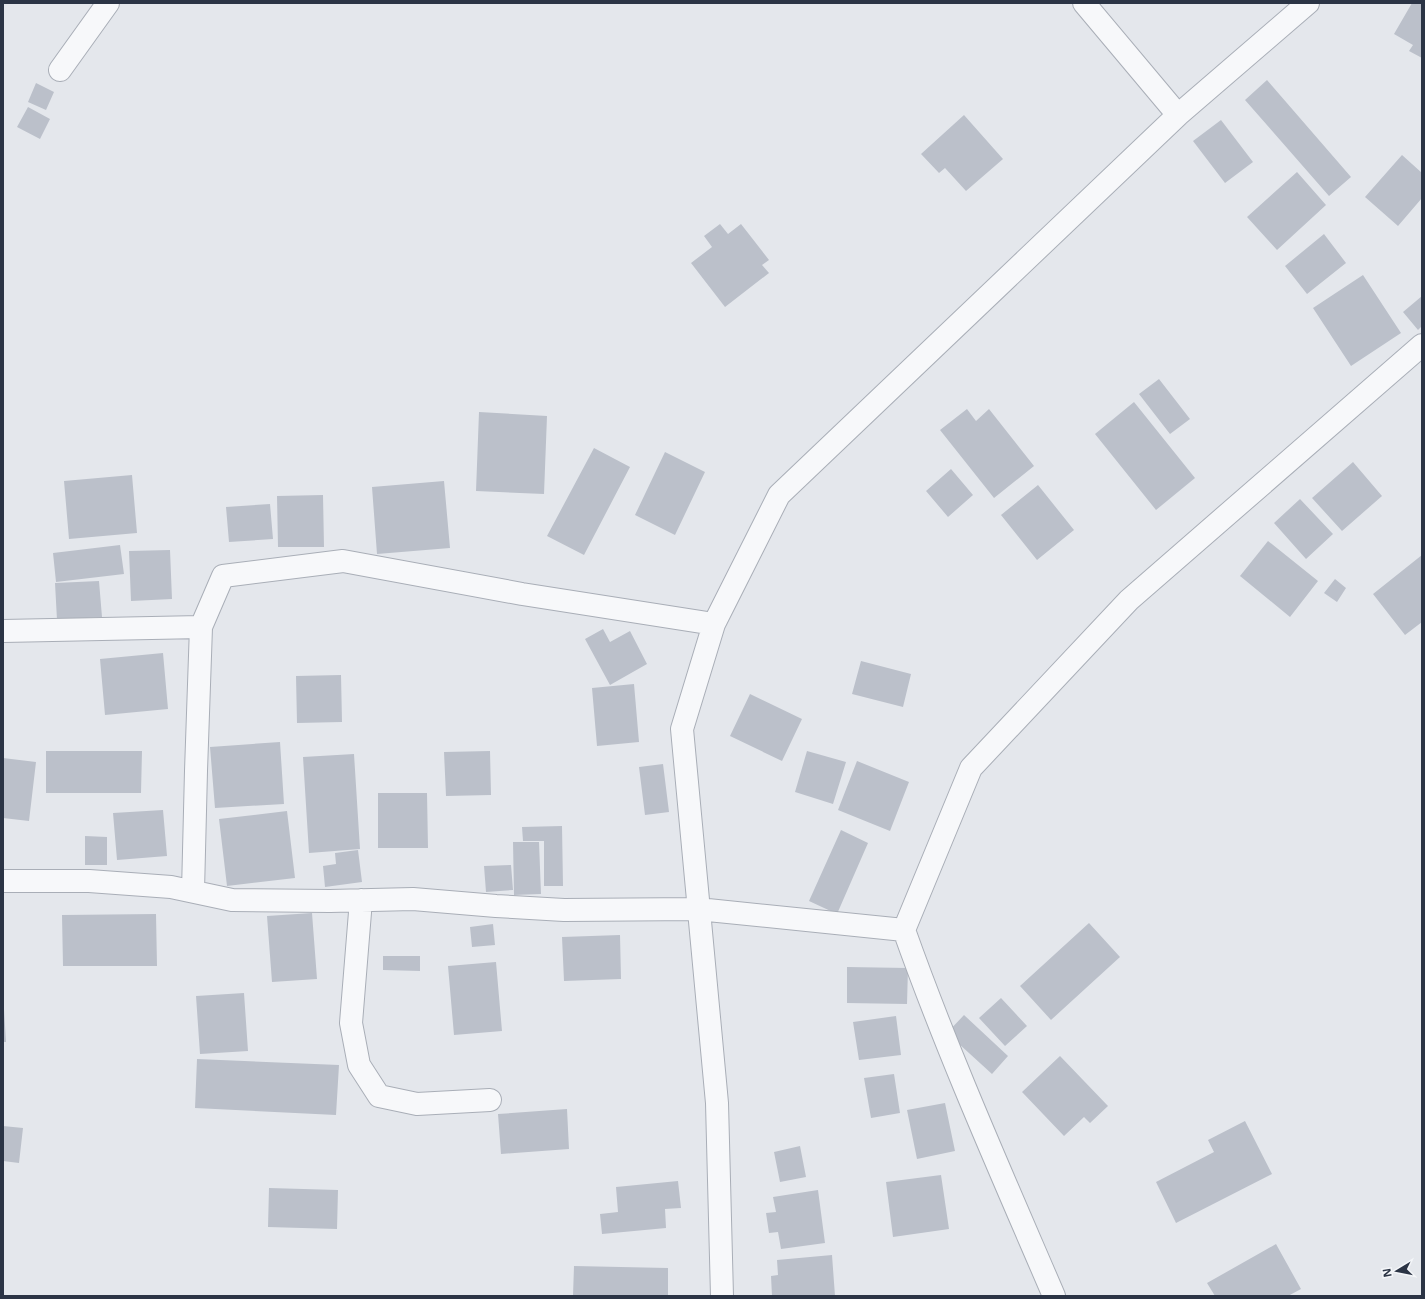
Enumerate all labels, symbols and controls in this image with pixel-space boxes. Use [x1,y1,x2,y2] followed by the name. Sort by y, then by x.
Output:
[1377,1251,1417,1291] north arrow
[1378,1267,1395,1279] text: N

